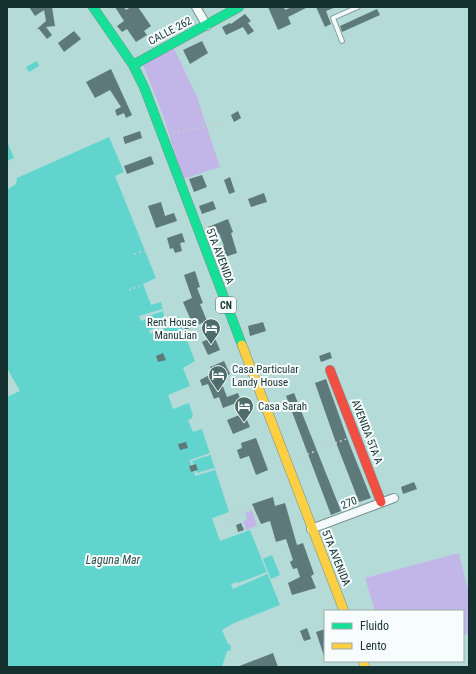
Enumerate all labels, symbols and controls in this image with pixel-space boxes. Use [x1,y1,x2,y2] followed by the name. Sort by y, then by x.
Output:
[146,14,194,48] street label: CALLE 262
[203,226,237,287] street label: 5TA AVENIDA
[216,297,236,313] road number: CN
[147,316,197,342] place label: Rent House ManuLian
[200,317,222,345] hotel icon: Rent House ManuLian
[232,363,299,389] place label: Casa Particular Landy House
[207,364,229,392] hotel icon: Casa Particular Landy House
[233,395,255,423] hotel icon: Casa Sarah
[349,398,385,467] street label: AVENIDA 5TA A
[258,400,307,413] place label: Casa Sarah
[339,494,359,512] street label: 270
[319,528,353,588] street label: 5TA AVENIDA
[86,553,141,567] water label: Laguna Mar
[324,610,464,662] legend
[360,619,389,633] text: Fluido
[360,639,387,653] text: Lento

